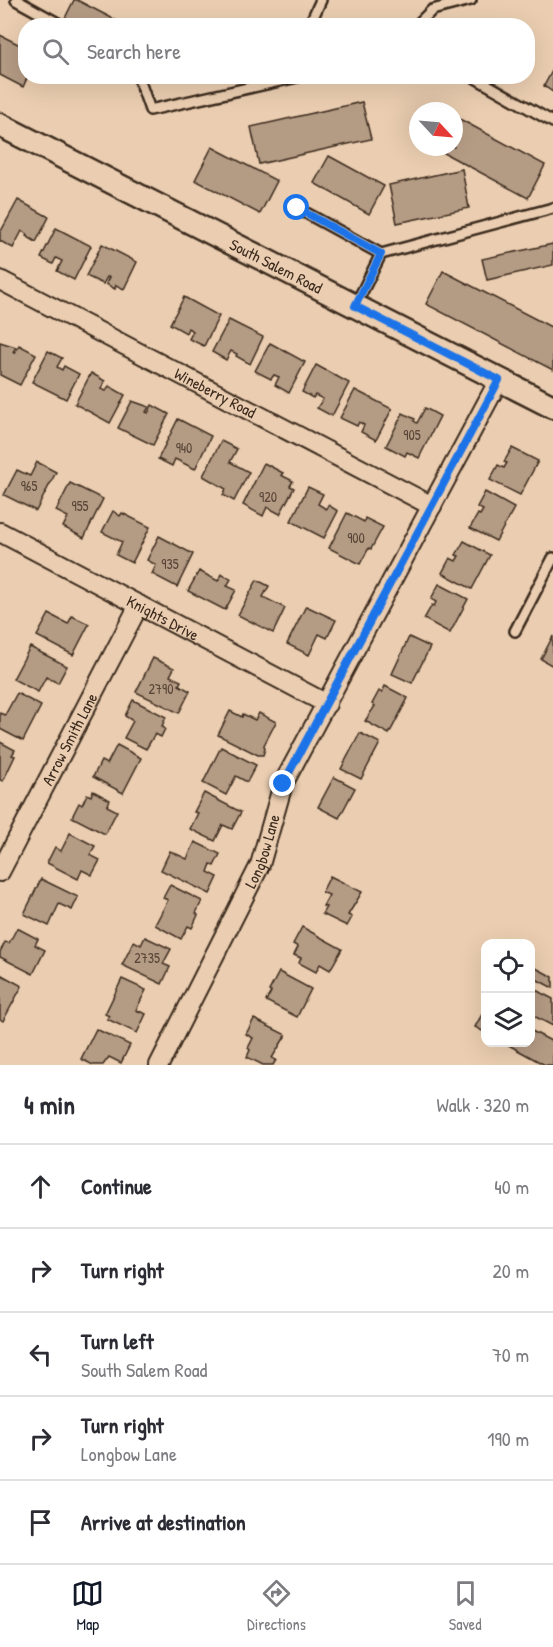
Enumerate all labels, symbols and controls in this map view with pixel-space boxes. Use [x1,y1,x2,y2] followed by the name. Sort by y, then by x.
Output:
[18,18,535,84] search box
[39,35,72,68] icon: search
[87,36,181,66] text: Search here
[409,102,463,156] north arrow
[283,194,309,220] route start
[226,233,326,299] street label: South Salem Road
[171,362,260,423] street label: Wineberry Road
[403,425,421,444] house number: 905
[176,438,192,457] house number: 940
[21,476,37,495] house number: 965
[259,487,277,506] house number: 920
[72,496,89,515] house number: 955
[347,528,365,547] house number: 900
[161,554,179,573] house number: 935
[123,590,203,646] street label: Knights Drive
[149,679,173,698] house number: 2790
[36,688,103,789] street label: Arrow Smith Lane
[269,770,295,796] route end
[239,811,285,892] street label: Longbow Lane
[481,939,535,1047] map controls
[481,939,535,993] button: locate
[134,948,160,967] house number: 2735
[481,993,535,1047] button: layers
[24,1087,75,1122] text: 4 min
[437,1091,529,1118] text: Walk · 320 m
[24,1170,57,1203] icon: ahead
[81,1171,152,1201] text: Continue
[494,1173,529,1200] text: 40 m
[24,1254,57,1287] icon: right
[81,1255,164,1285] text: Turn right
[492,1257,529,1284] text: 20 m
[81,1326,154,1356] text: Turn left
[24,1338,57,1371] icon: left
[492,1341,529,1368] text: 70 m
[81,1356,207,1383] text: South Salem Road
[81,1410,164,1440] text: Turn right
[24,1422,57,1455] icon: right
[487,1425,529,1452] text: 190 m
[81,1440,177,1467] text: Longbow Lane
[24,1506,57,1539] icon: arrive
[81,1507,246,1537] text: Arrive at destination
[71,1577,104,1635] tab: Map
[247,1577,306,1635] tab: Directions
[449,1577,482,1635] tab: Saved

